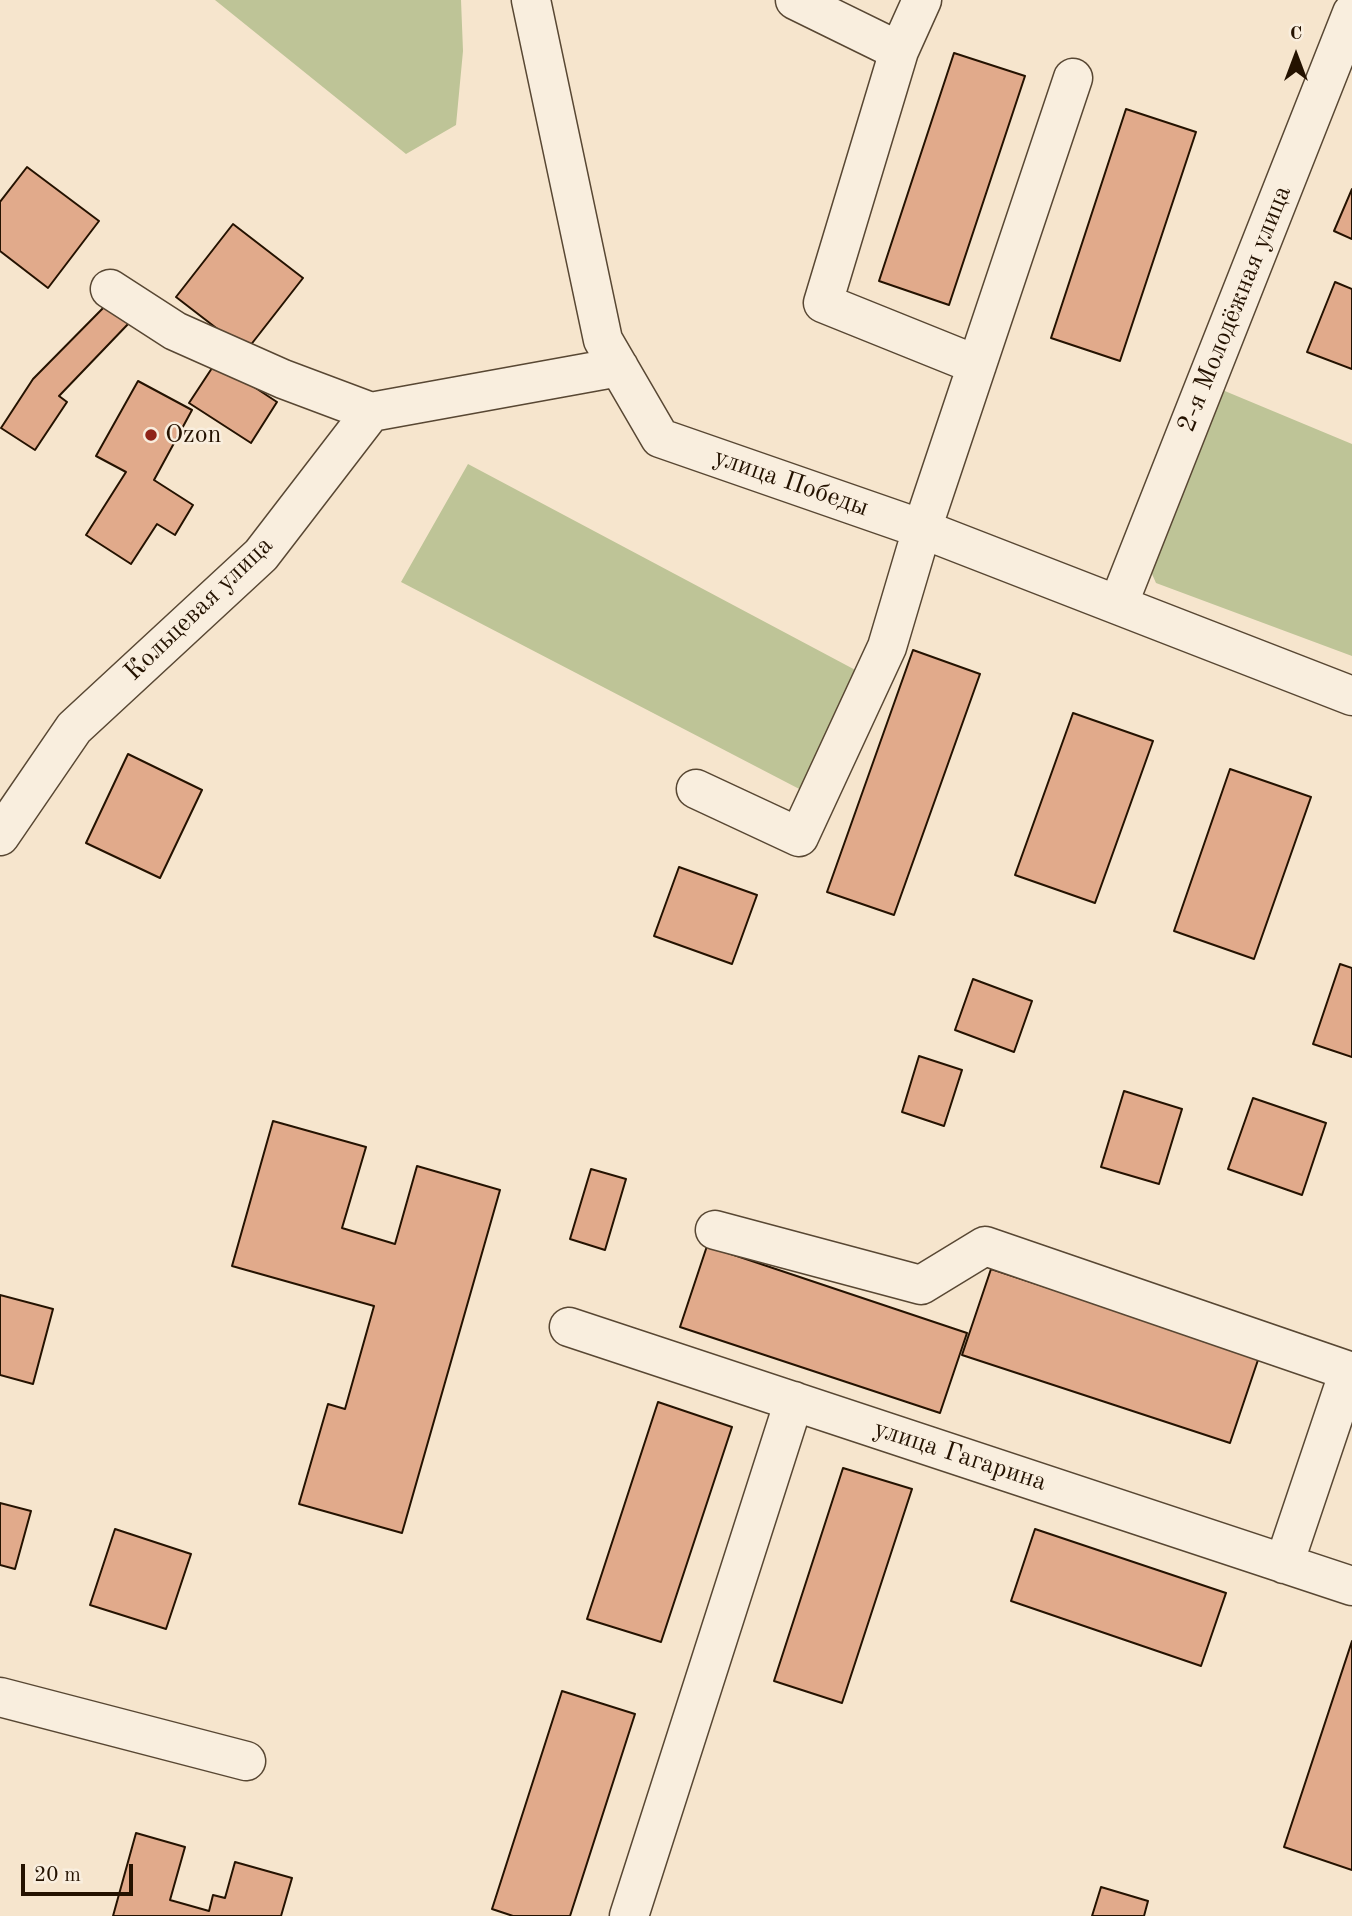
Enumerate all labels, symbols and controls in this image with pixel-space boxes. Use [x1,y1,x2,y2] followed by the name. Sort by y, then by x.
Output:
[1261,21,1331,91] north arrow
[1290,25,1302,44] text: С
[1171,181,1299,437] street label: 2-я Молодёжная улица
[165,419,222,451] place label: Ozon
[143,427,159,443] marker: Ozon
[709,442,873,524] street label: улица Победы
[118,530,280,688] street label: Кольцевая улица
[870,1413,1050,1499] street label: улица Гагарина
[24,1850,136,1894] scale bar
[34,1865,81,1886] text: 20 m

